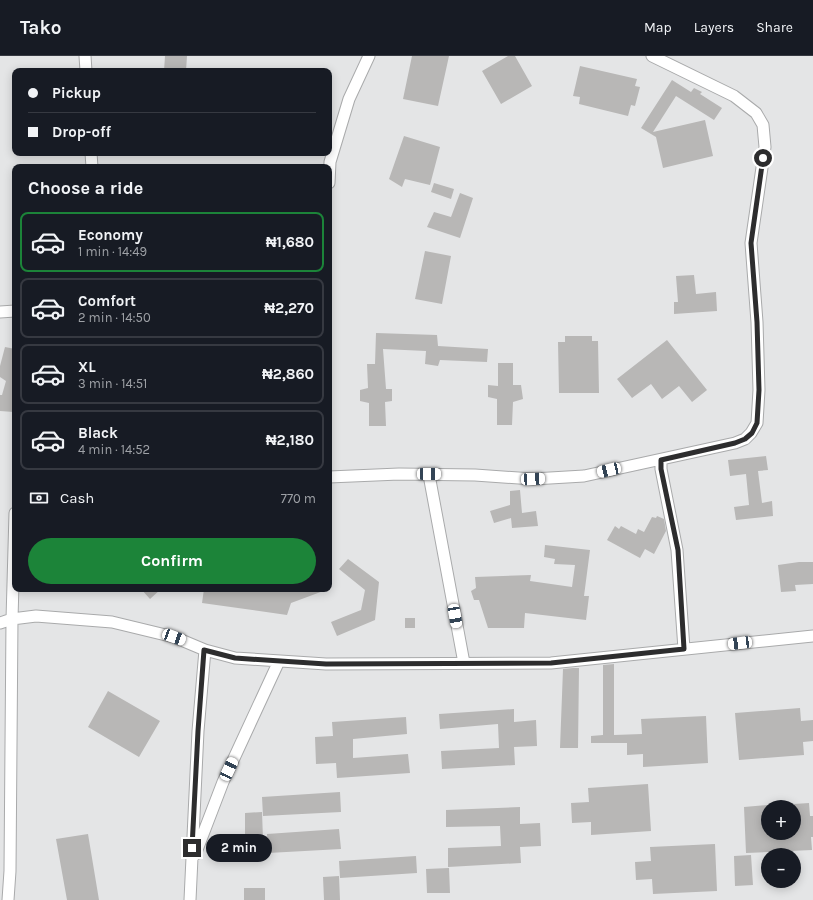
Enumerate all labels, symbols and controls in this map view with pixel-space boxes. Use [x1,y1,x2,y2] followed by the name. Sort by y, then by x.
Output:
[20,17,61,39] text: Tako
[644,19,672,36] text: Map
[694,19,734,36] text: Layers
[756,19,793,36] text: Share
[52,84,101,102] text: Pickup
[52,123,111,141] text: Drop-off
[754,149,772,167] route start
[28,177,143,199] text: Choose a ride
[30,224,66,260] icon: car
[78,226,143,244] text: Economy
[266,233,314,251] text: ₦1,680
[78,244,147,259] text: 1 min · 14:49
[30,290,66,326] icon: car
[78,292,136,310] text: Comfort
[264,299,314,317] text: ₦2,270
[78,310,151,325] text: 2 min · 14:50
[30,356,66,392] icon: car
[78,358,96,376] text: XL
[262,365,314,383] text: ₦2,860
[78,376,147,391] text: 3 min · 14:51
[30,422,66,458] icon: car
[78,424,118,442] text: Black
[266,431,314,449] text: ₦2,180
[78,442,150,457] text: 4 min · 14:52
[596,461,622,479] car
[417,468,441,480] car
[521,472,545,486] car
[28,487,50,509] icon: cash
[60,489,94,507] text: Cash
[281,491,316,506] text: 770 m
[28,538,316,584] button: Confirm
[447,603,463,629] car
[161,627,187,647] car
[727,636,753,650] car
[218,756,240,782] car
[761,800,801,888] map controls
[761,800,801,840] button: +
[206,834,272,862] callout: 2 min
[183,839,201,857] route end
[221,840,257,855] text: 2 min
[761,848,801,888] button: −

